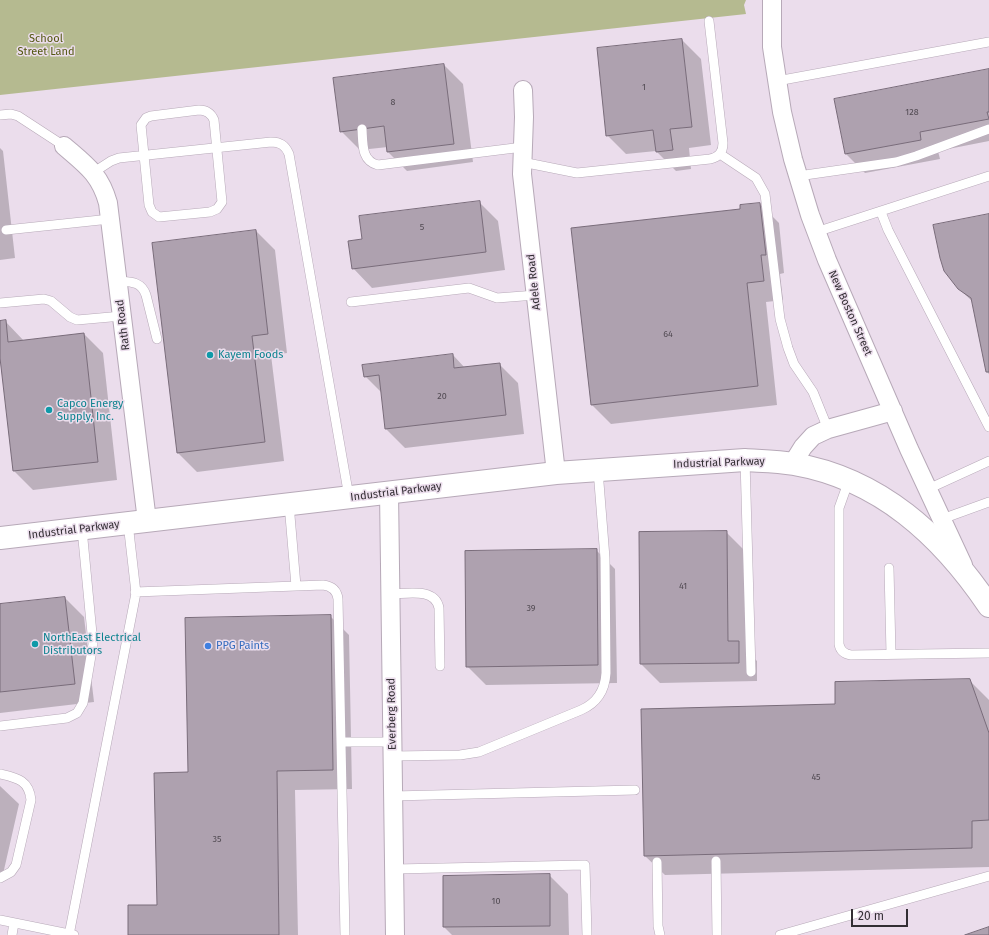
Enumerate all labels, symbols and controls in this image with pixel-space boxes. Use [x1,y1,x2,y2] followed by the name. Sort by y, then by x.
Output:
[17,32,75,58] park label: School Street Land
[642,82,646,92] house number: 1
[391,97,395,107] house number: 8
[905,107,919,117] house number: 128
[420,222,424,232] house number: 5
[524,253,544,311] street label: Adele Road
[825,268,875,358] street label: New Boston Street
[113,299,133,351] street label: Rath Road
[663,329,673,339] house number: 64
[218,348,284,362] place label: Kayem Foods
[205,350,215,360] marker: Kayem Foods
[437,391,447,401] house number: 20
[57,397,123,423] place label: Capco Energy Supply, Inc.
[44,405,54,415] marker: Capco Energy Supply, Inc.
[673,455,765,471] street label: Industrial Parkway
[350,480,442,504] street label: Industrial Parkway
[28,518,120,542] street label: Industrial Parkway
[679,581,687,591] house number: 41
[526,603,536,613] house number: 39
[43,631,141,657] place label: NorthEast Electrical Distributors
[30,639,40,649] marker: NorthEast Electrical Distributors
[216,639,269,653] place label: PPG Paints
[203,641,213,651] marker: PPG Paints
[385,678,399,750] street label: Everberg Road
[811,772,821,782] house number: 45
[213,834,221,844] house number: 35
[492,896,500,906] house number: 10
[853,901,910,927] scale bar
[858,909,884,923] text: 20 m

